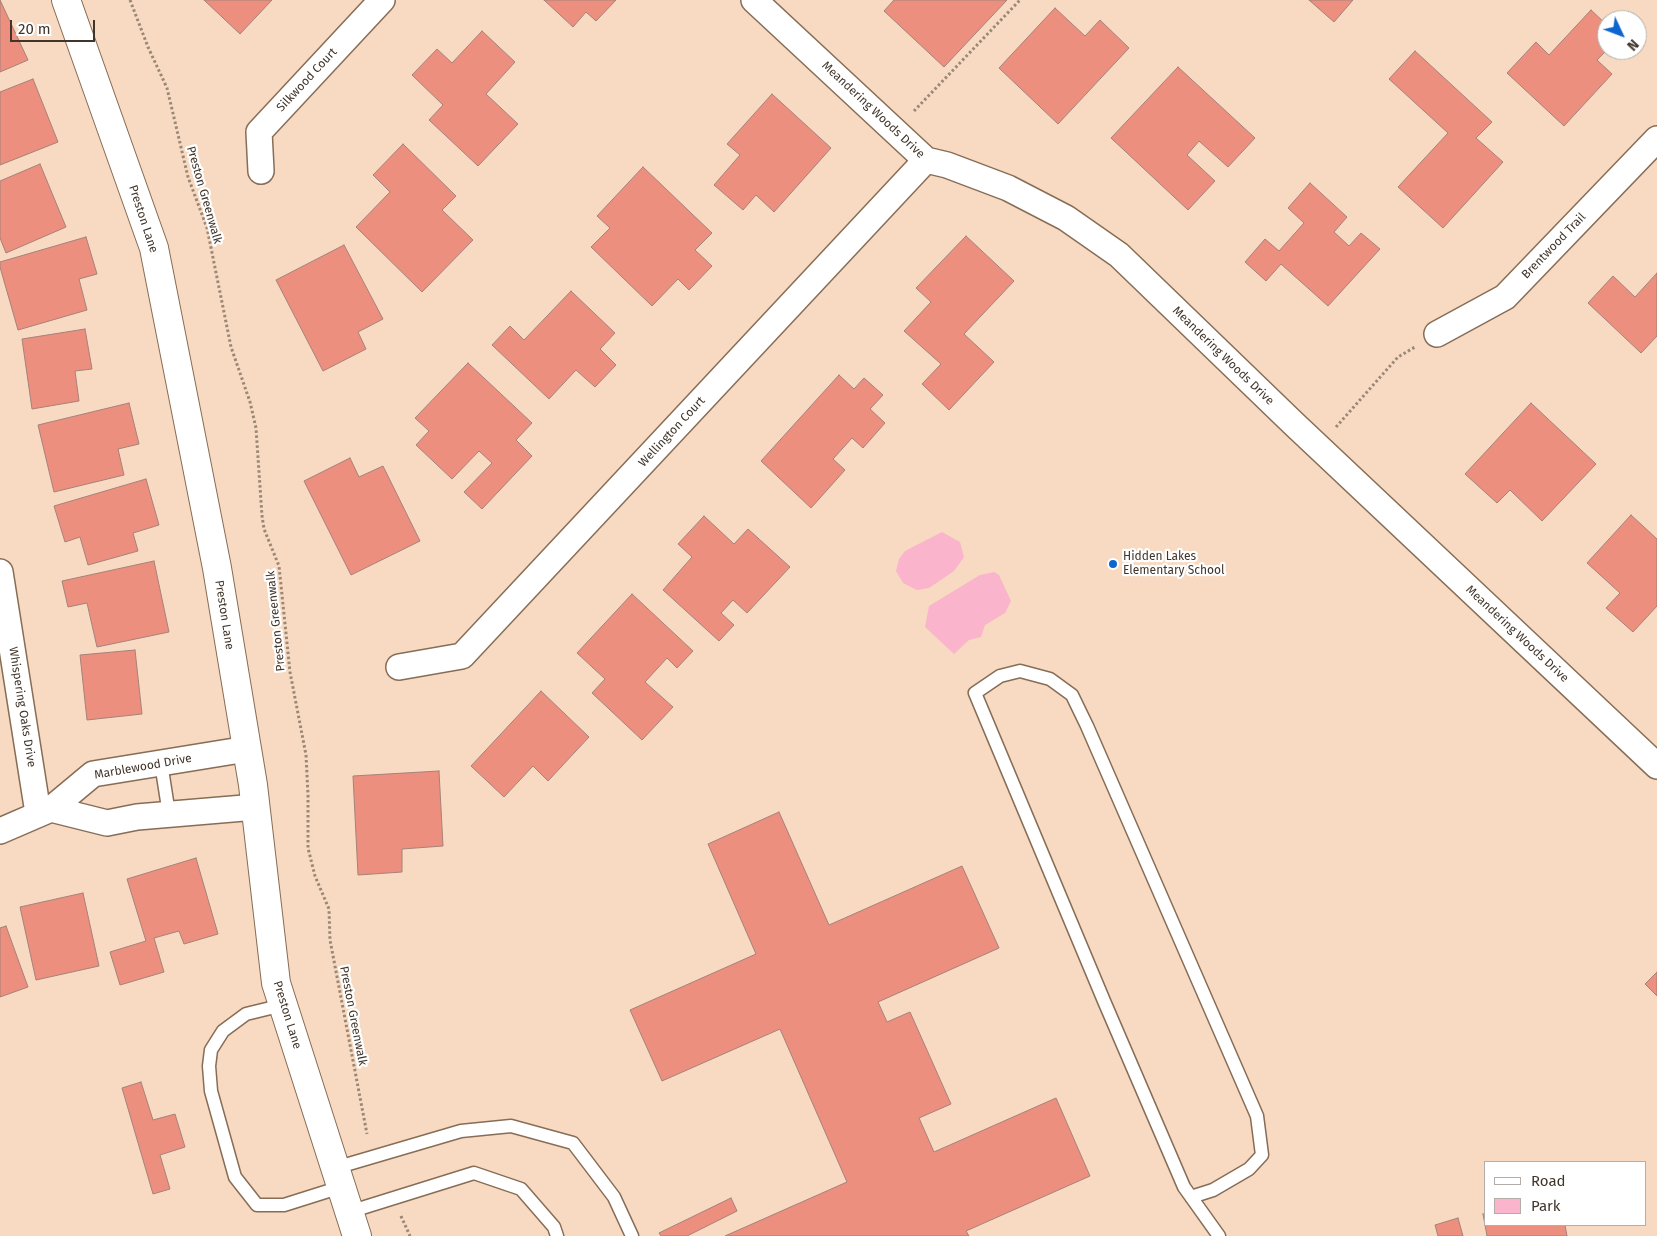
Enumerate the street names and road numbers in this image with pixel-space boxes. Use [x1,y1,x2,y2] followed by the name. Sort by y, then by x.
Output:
[274,45,340,115] street label: Silkwood Court
[819,59,927,161] street label: Meandering Woods Drive
[183,144,225,246] street label: Preston Greenwalk
[125,183,161,255] street label: Preston Lane
[1519,210,1589,282] street label: Brentwood Trail
[1169,304,1277,408] street label: Meandering Woods Drive
[636,394,708,470] street label: Wellington Court
[264,570,288,672] street label: Preston Greenwalk
[211,579,237,651] street label: Preston Lane
[1463,583,1571,685] street label: Meandering Woods Drive
[5,646,39,768] street label: Whispering Oaks Drive
[93,751,193,783] street label: Marblewood Drive
[336,965,370,1067] street label: Preston Greenwalk
[270,979,304,1051] street label: Preston Lane

